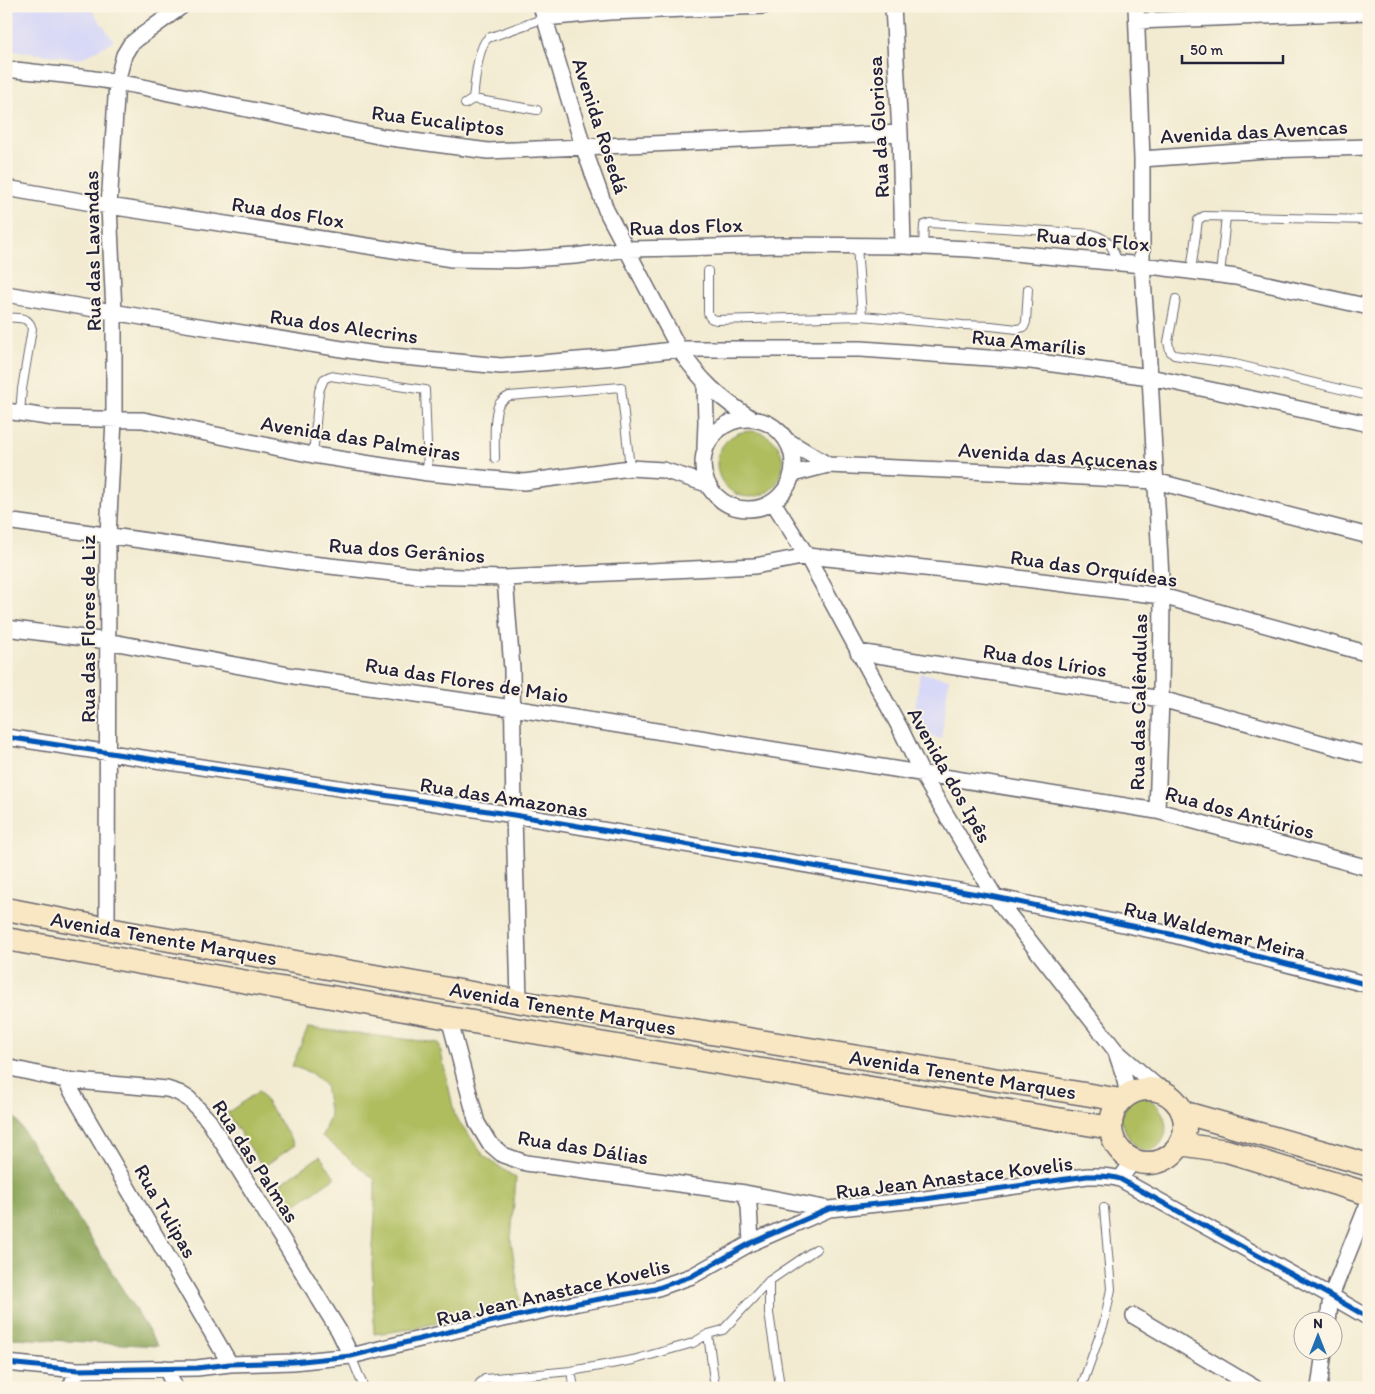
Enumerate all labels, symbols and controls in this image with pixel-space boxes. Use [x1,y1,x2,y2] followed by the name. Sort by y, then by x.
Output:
[1182,32,1284,64] scale bar
[1190,41,1223,59] text: 50 m
[567,55,635,197] street label: Avenida Rosedá
[862,55,894,199] street label: Rua da Gloriosa
[370,99,506,141] street label: Rua Eucaliptos
[1159,114,1349,148] street label: Avenida das Avencas
[78,170,106,332] street label: Rua das Lavandas
[230,191,347,233] street label: Rua dos Flox
[629,212,744,240] street label: Rua dos Flox
[1035,222,1151,256] street label: Rua dos Flox
[268,303,420,349] street label: Rua dos Alecrins
[970,324,1088,360] street label: Rua Amarílis
[259,410,463,466] street label: Avenida das Palmeiras
[957,437,1159,475] street label: Avenida das Açucenas
[328,532,486,568] street label: Rua dos Gerânios
[75,535,100,723] street label: Rua das Flores de Liz
[1009,544,1179,592] street label: Rua das Orquídeas
[1124,613,1152,791] street label: Rua das Calêndulas
[981,638,1109,682] street label: Rua dos Lírios
[364,652,570,708] street label: Rua das Flores de Maio
[902,703,998,847] street label: Avenida dos Ipês
[418,771,590,823] street label: Rua das Amazonas
[1162,780,1318,844] street label: Rua dos Antúrios
[1121,895,1309,965] street label: Rua Waldemar Meira
[49,906,279,970] street label: Avenida Tenente Marques
[448,976,678,1040] street label: Avenida Tenente Marques
[848,1044,1078,1104] street label: Avenida Tenente Marques
[207,1095,305,1227] street label: Rua das Palmas
[516,1124,650,1170] street label: Rua das Dálias
[834,1150,1074,1204] street label: Rua Jean Anastace Kovelis
[129,1160,203,1262] street label: Rua Tulipas
[434,1253,672,1331] street label: Rua Jean Anastace Kovelis
[1292,1312,1342,1362] north arrow
[1313,1315,1323,1332] text: N

